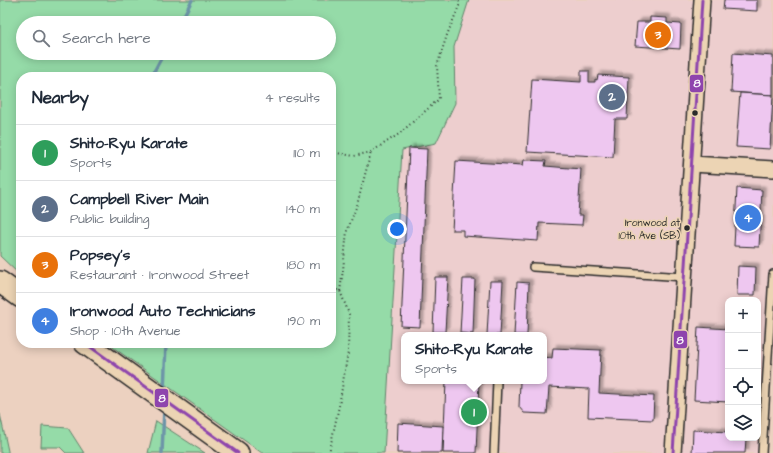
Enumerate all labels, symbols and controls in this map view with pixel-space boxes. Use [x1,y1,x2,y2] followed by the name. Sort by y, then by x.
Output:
[16,16,336,60] search box
[645,20,671,50] pin: 3
[30,27,52,49] icon: search
[62,28,151,49] text: Search here
[689,74,704,93] line badge: 8
[693,76,701,91] text: 8
[599,82,625,112] pin: 2
[32,86,89,110] text: Nearby
[265,89,320,107] text: 4 results
[690,108,700,118] unlabelled marker
[70,133,188,154] text: Shito-Ryu Karate
[44,144,46,162] text: 1
[293,144,320,162] text: 110 m
[70,154,112,172] text: Sports
[70,189,209,210] text: Campbell River Main
[41,200,49,218] text: 2
[286,200,320,218] text: 140 m
[735,203,761,233] pin: 4
[70,210,149,228] text: Public building
[618,216,680,243] place label: Ironwood at 10th Ave (SB)
[387,219,407,239] your location
[682,223,692,233] marker: Ironwood at 10th Ave (SB)
[70,245,130,266] text: Popsey's
[42,256,48,274] text: 3
[286,256,320,274] text: 180 m
[70,266,249,284] text: Restaurant · Ironwood Street
[725,297,761,441] map controls
[725,297,761,333] button: +
[70,301,256,322] text: Ironwood Auto Technicians
[41,312,49,330] text: 4
[287,312,320,330] text: 190 m
[70,322,181,340] text: Shop · 10th Avenue
[673,330,688,349] line badge: 8
[401,332,547,384] popup
[676,333,684,348] text: 8
[725,333,761,369] button: −
[415,339,533,360] text: Shito-Ryu Karate
[415,360,457,378] text: Sports
[725,369,761,405] button: locate
[154,388,169,408] line badge: 8
[158,391,166,406] text: 8
[461,397,487,427] pin: 1
[725,405,761,441] button: layers

